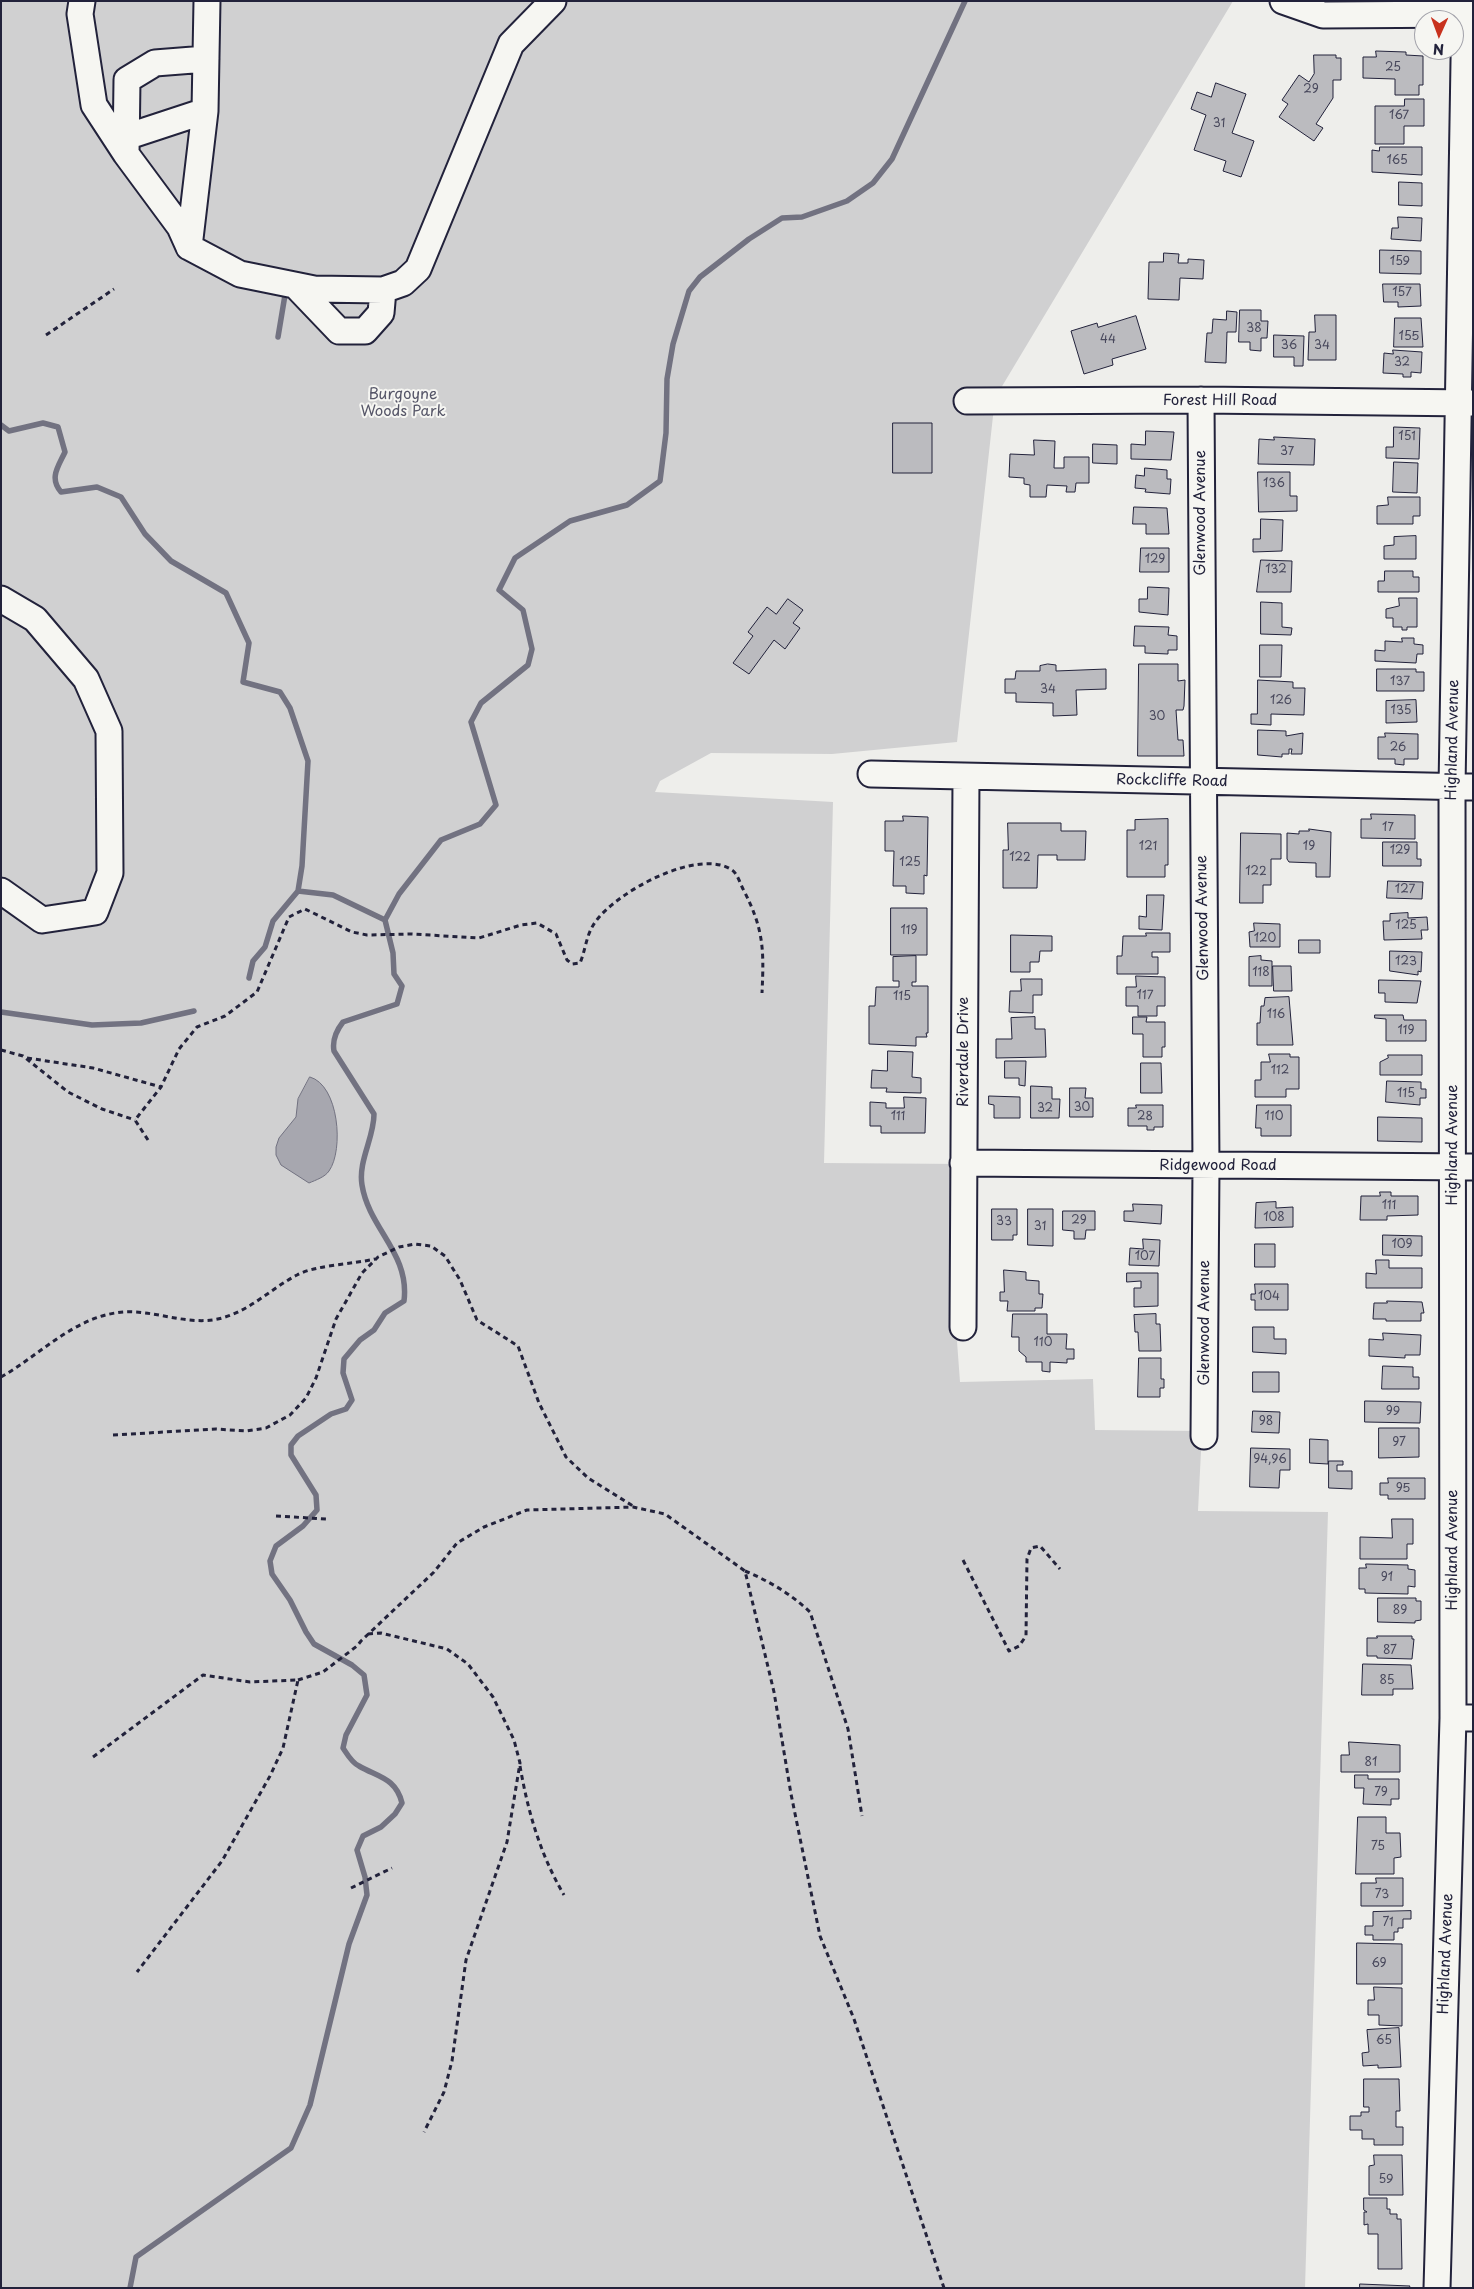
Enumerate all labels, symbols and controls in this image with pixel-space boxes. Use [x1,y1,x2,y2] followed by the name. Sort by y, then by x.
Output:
[1414,10,1464,60] north arrow
[1433,39,1444,60] text: N
[1385,61,1401,75] house number: 25
[1303,83,1319,97] house number: 29
[1389,109,1409,123] house number: 167
[1213,117,1225,131] house number: 31
[1386,154,1408,168] house number: 165
[1390,255,1410,269] house number: 159
[1392,286,1412,300] house number: 157
[1246,322,1262,336] house number: 38
[1399,330,1419,344] house number: 155
[1100,333,1116,347] house number: 44
[1281,339,1297,353] house number: 36
[1314,339,1330,353] house number: 34
[1394,356,1410,370] house number: 32
[360,386,446,421] park label: Burgoyne Woods Park
[1163,392,1277,410] street label: Forest Hill Road
[1398,430,1416,444] house number: 151
[1280,445,1294,459] house number: 37
[1192,450,1210,576] street label: Glenwood Avenue
[1263,477,1285,491] house number: 136
[1145,553,1165,567] house number: 129
[1265,563,1287,577] house number: 132
[1390,675,1410,689] house number: 137
[1443,679,1463,801] street label: Highland Avenue
[1040,683,1056,697] house number: 34
[1270,694,1292,708] house number: 126
[1391,704,1411,718] house number: 135
[1149,710,1165,724] house number: 30
[1390,741,1406,755] house number: 26
[1116,771,1228,791] street label: Rockcliffe Road
[1382,821,1394,835] house number: 17
[1139,840,1157,854] house number: 121
[1303,840,1315,854] house number: 19
[1390,844,1410,858] house number: 129
[1009,851,1031,865] house number: 122
[1193,855,1213,981] street label: Glenwood Avenue
[899,856,921,870] house number: 125
[1245,865,1267,879] house number: 122
[1395,883,1415,897] house number: 127
[1395,919,1417,933] house number: 125
[900,924,918,938] house number: 119
[1254,932,1276,946] house number: 120
[1395,955,1417,969] house number: 123
[1252,966,1270,980] house number: 118
[1137,989,1153,1003] house number: 117
[893,990,911,1004] house number: 115
[955,997,973,1107] street label: Riverdale Drive
[1267,1008,1285,1022] house number: 116
[1397,1024,1415,1038] house number: 119
[1271,1064,1289,1078] house number: 112
[1444,1084,1462,1206] street label: Highland Avenue
[1397,1087,1415,1101] house number: 115
[1074,1101,1090,1115] house number: 30
[1037,1102,1053,1116] house number: 32
[891,1110,905,1124] house number: 111
[1137,1110,1153,1124] house number: 28
[1265,1110,1283,1124] house number: 110
[1159,1157,1277,1175] street label: Ridgewood Road
[1382,1199,1396,1213] house number: 111
[1263,1211,1285,1225] house number: 108
[1071,1214,1087,1228] house number: 29
[996,1215,1012,1229] house number: 33
[1034,1220,1046,1234] house number: 31
[1391,1238,1413,1252] house number: 109
[1135,1250,1155,1264] house number: 107
[1196,1260,1214,1386] street label: Glenwood Avenue
[1258,1290,1280,1304] house number: 104
[1034,1336,1052,1350] house number: 110
[1386,1405,1400,1419] house number: 99
[1259,1415,1273,1429] house number: 98
[1392,1436,1406,1450] house number: 97
[1253,1453,1287,1467] house number: 94,96
[1396,1482,1410,1496] house number: 95
[1444,1489,1462,1611] street label: Highland Avenue
[1381,1571,1393,1585] house number: 91
[1393,1604,1407,1618] house number: 89
[1383,1644,1397,1658] house number: 87
[1380,1674,1394,1688] house number: 85
[1365,1756,1377,1770] house number: 81
[1374,1786,1388,1800] house number: 79
[1371,1840,1385,1854] house number: 75
[1375,1888,1389,1902] house number: 73
[1435,1893,1457,2015] street label: Highland Avenue
[1382,1916,1394,1930] house number: 71
[1371,1957,1387,1971] house number: 69
[1376,2034,1392,2048] house number: 65
[1379,2173,1393,2187] house number: 59

